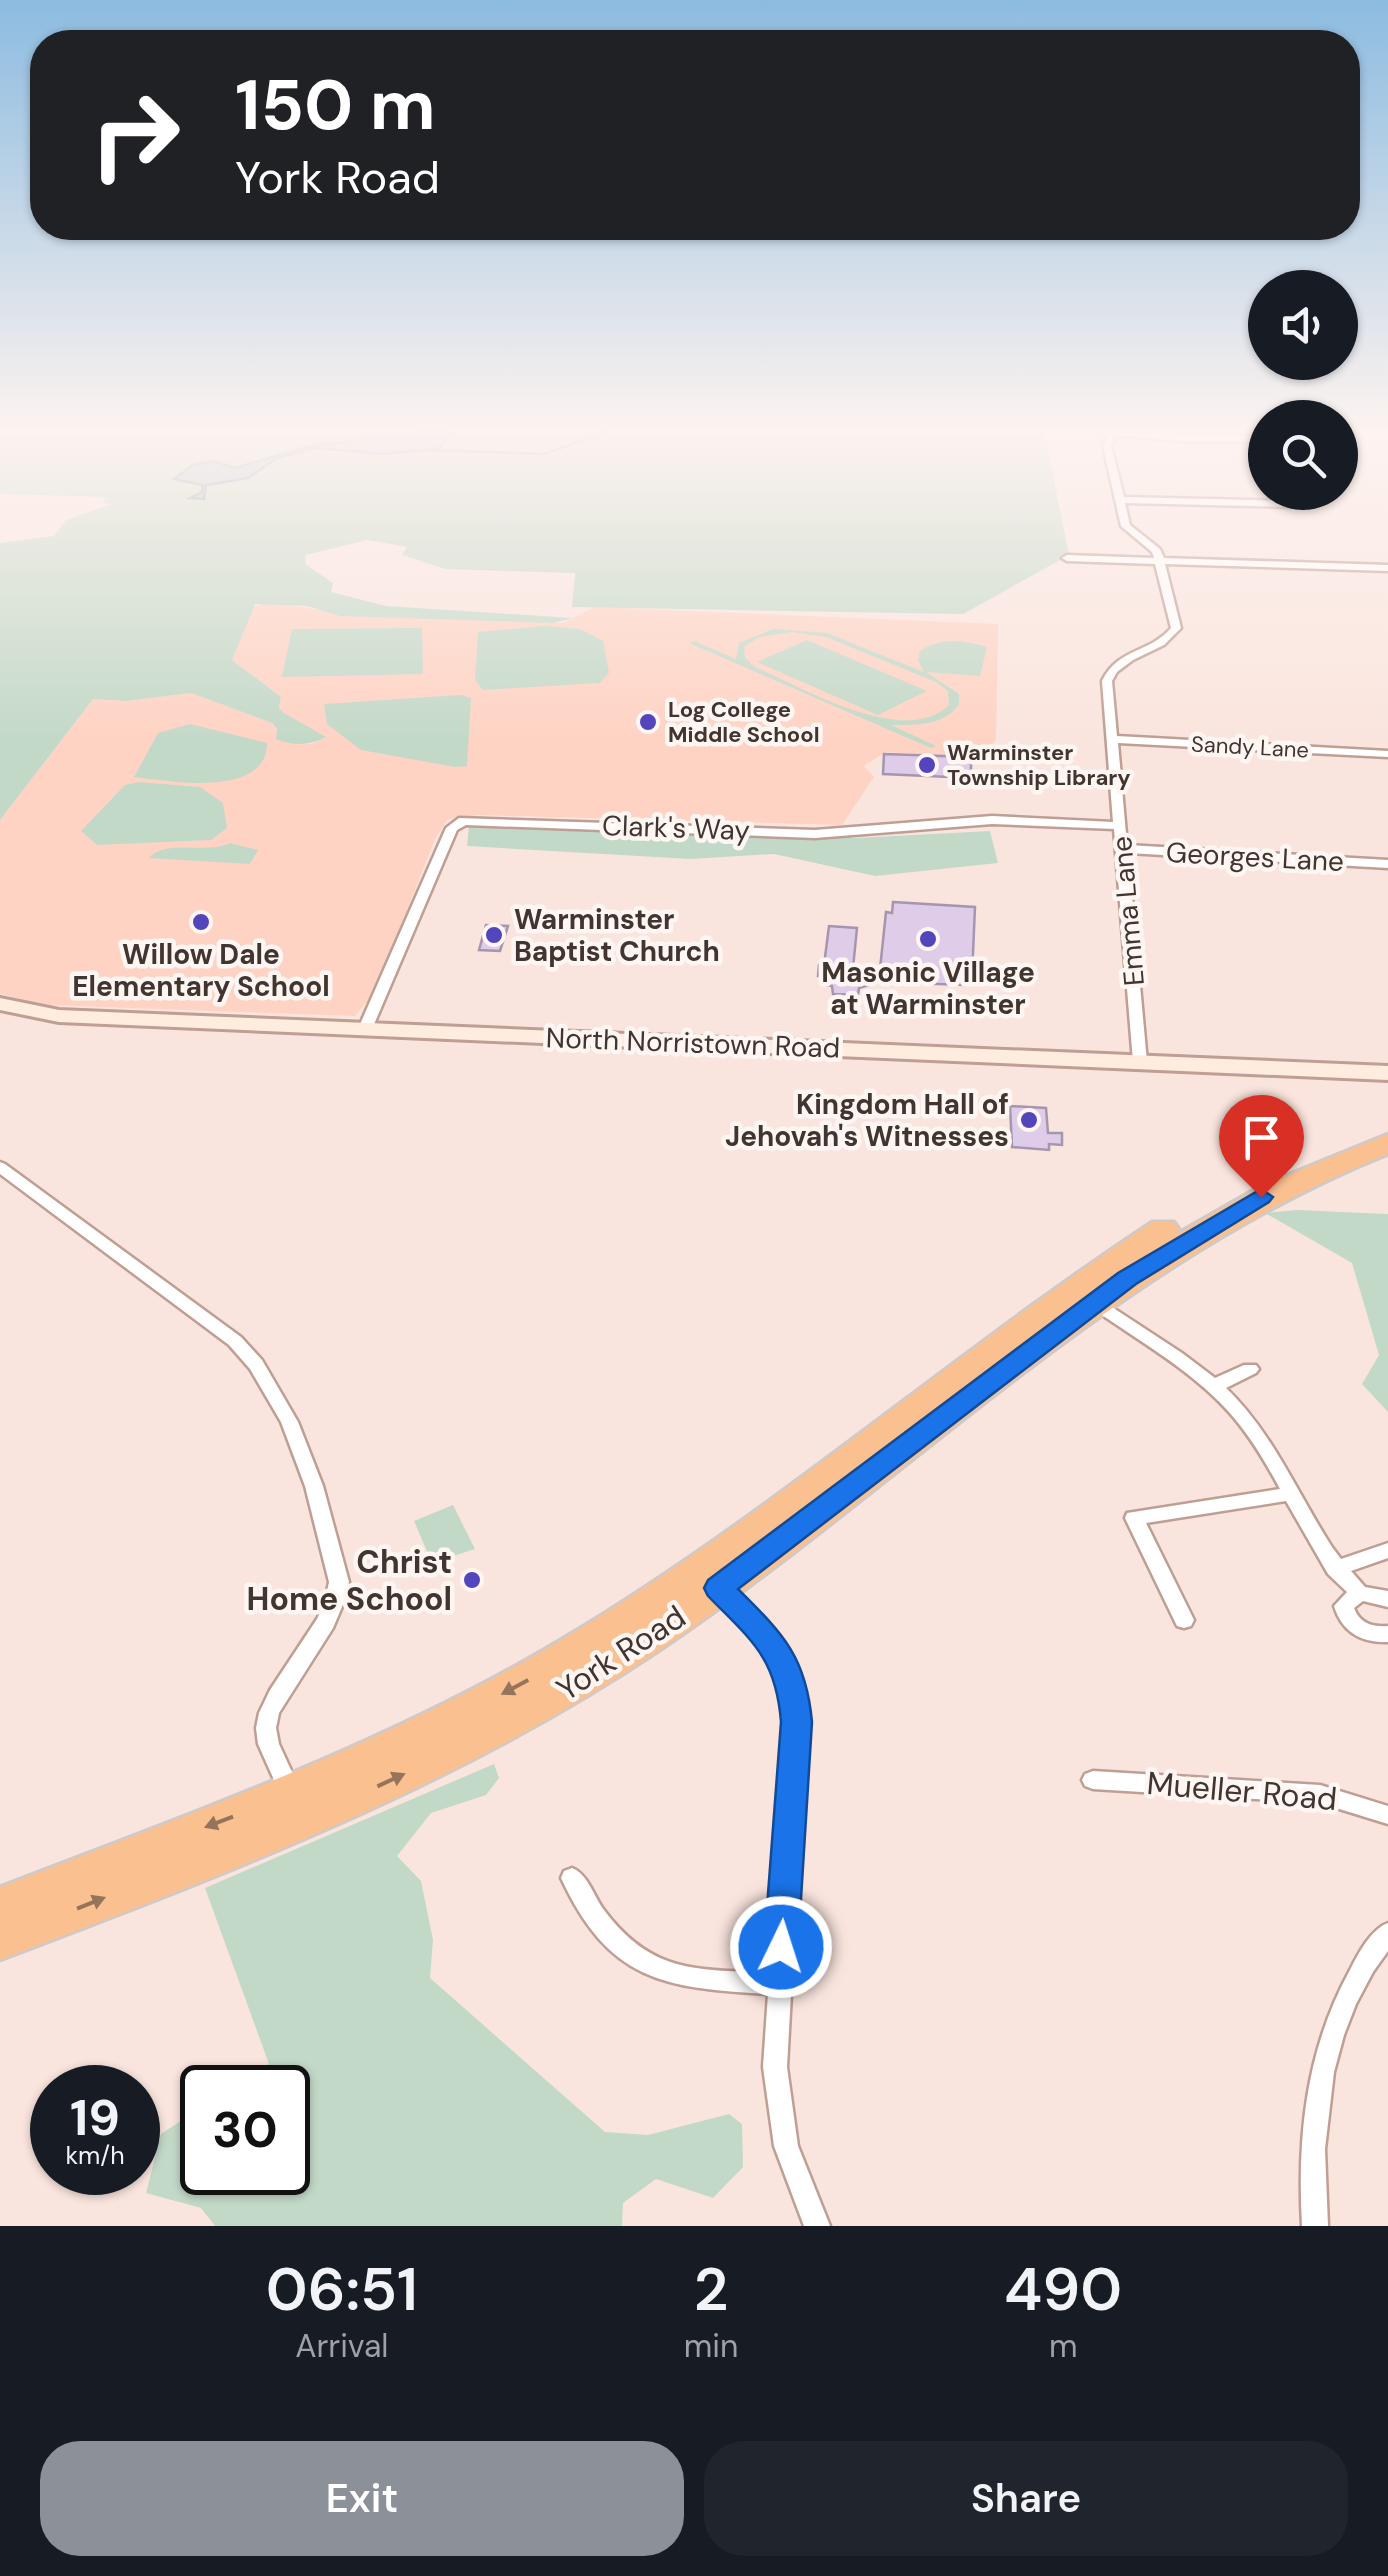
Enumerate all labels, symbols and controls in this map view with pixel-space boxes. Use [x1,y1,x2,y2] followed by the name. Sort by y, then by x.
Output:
[235,60,436,151] text: 150 m
[70,70,200,200] icon: right
[235,148,440,207] text: York Road
[1248,270,1358,510] map controls
[1248,270,1358,380] button: sound
[1248,400,1358,510] button: search
[668,695,820,749] place label: Log College Middle School
[637,711,659,733] marker: Log College Middle School
[1190,729,1310,765] street label: Sandy Lane
[947,738,1131,792] place label: Warminster Township Library
[916,754,938,776] marker: Warminster Township Library
[601,807,751,849] street label: Clark's Way
[1103,834,1153,988] street label: Emma Lane
[1165,834,1345,880] street label: Georges Lane
[514,901,720,970] place label: Warminster Baptist Church
[190,911,212,933] marker: Willow Dale Elementary School
[483,924,505,946] marker: Warminster Baptist Church
[917,928,939,950] marker: Masonic Village at Warminster
[72,936,330,1005] place label: Willow Dale Elementary School
[821,954,1035,1023] place label: Masonic Village at Warminster
[545,1019,841,1067] street label: North Norristown Road
[725,1086,1009,1155] place label: Kingdom Hall of Jehovah's Witnesses
[1219,1095,1304,1198] pin
[1018,1109,1040,1131] marker: Kingdom Hall of Jehovah's Witnesses
[1234,1110,1289,1165] icon: arrive
[247,1541,452,1620] place label: Christ Home School
[461,1569,483,1591] marker: Christ Home School
[548,1596,694,1710] street label: York Road
[500,1678,529,1695] one-way arrow
[1145,1762,1339,1820] street label: Mueller Road
[377,1771,406,1788] one-way arrow
[204,1814,234,1830] one-way arrow
[76,1895,106,1911] one-way arrow
[729,1895,833,1999] position arrow
[180,2065,310,2195] speed limit sign: 30
[70,2085,120,2151] text: 19
[65,2139,125,2172] text: km/h
[266,2250,418,2329] text: 06:51
[694,2250,728,2329] text: 2
[1004,2250,1122,2329] text: 490
[295,2325,388,2367] text: Arrival
[684,2325,738,2367] text: min
[1049,2325,1077,2367] text: m
[40,2441,684,2556] button: Exit
[704,2441,1348,2556] button: Share

